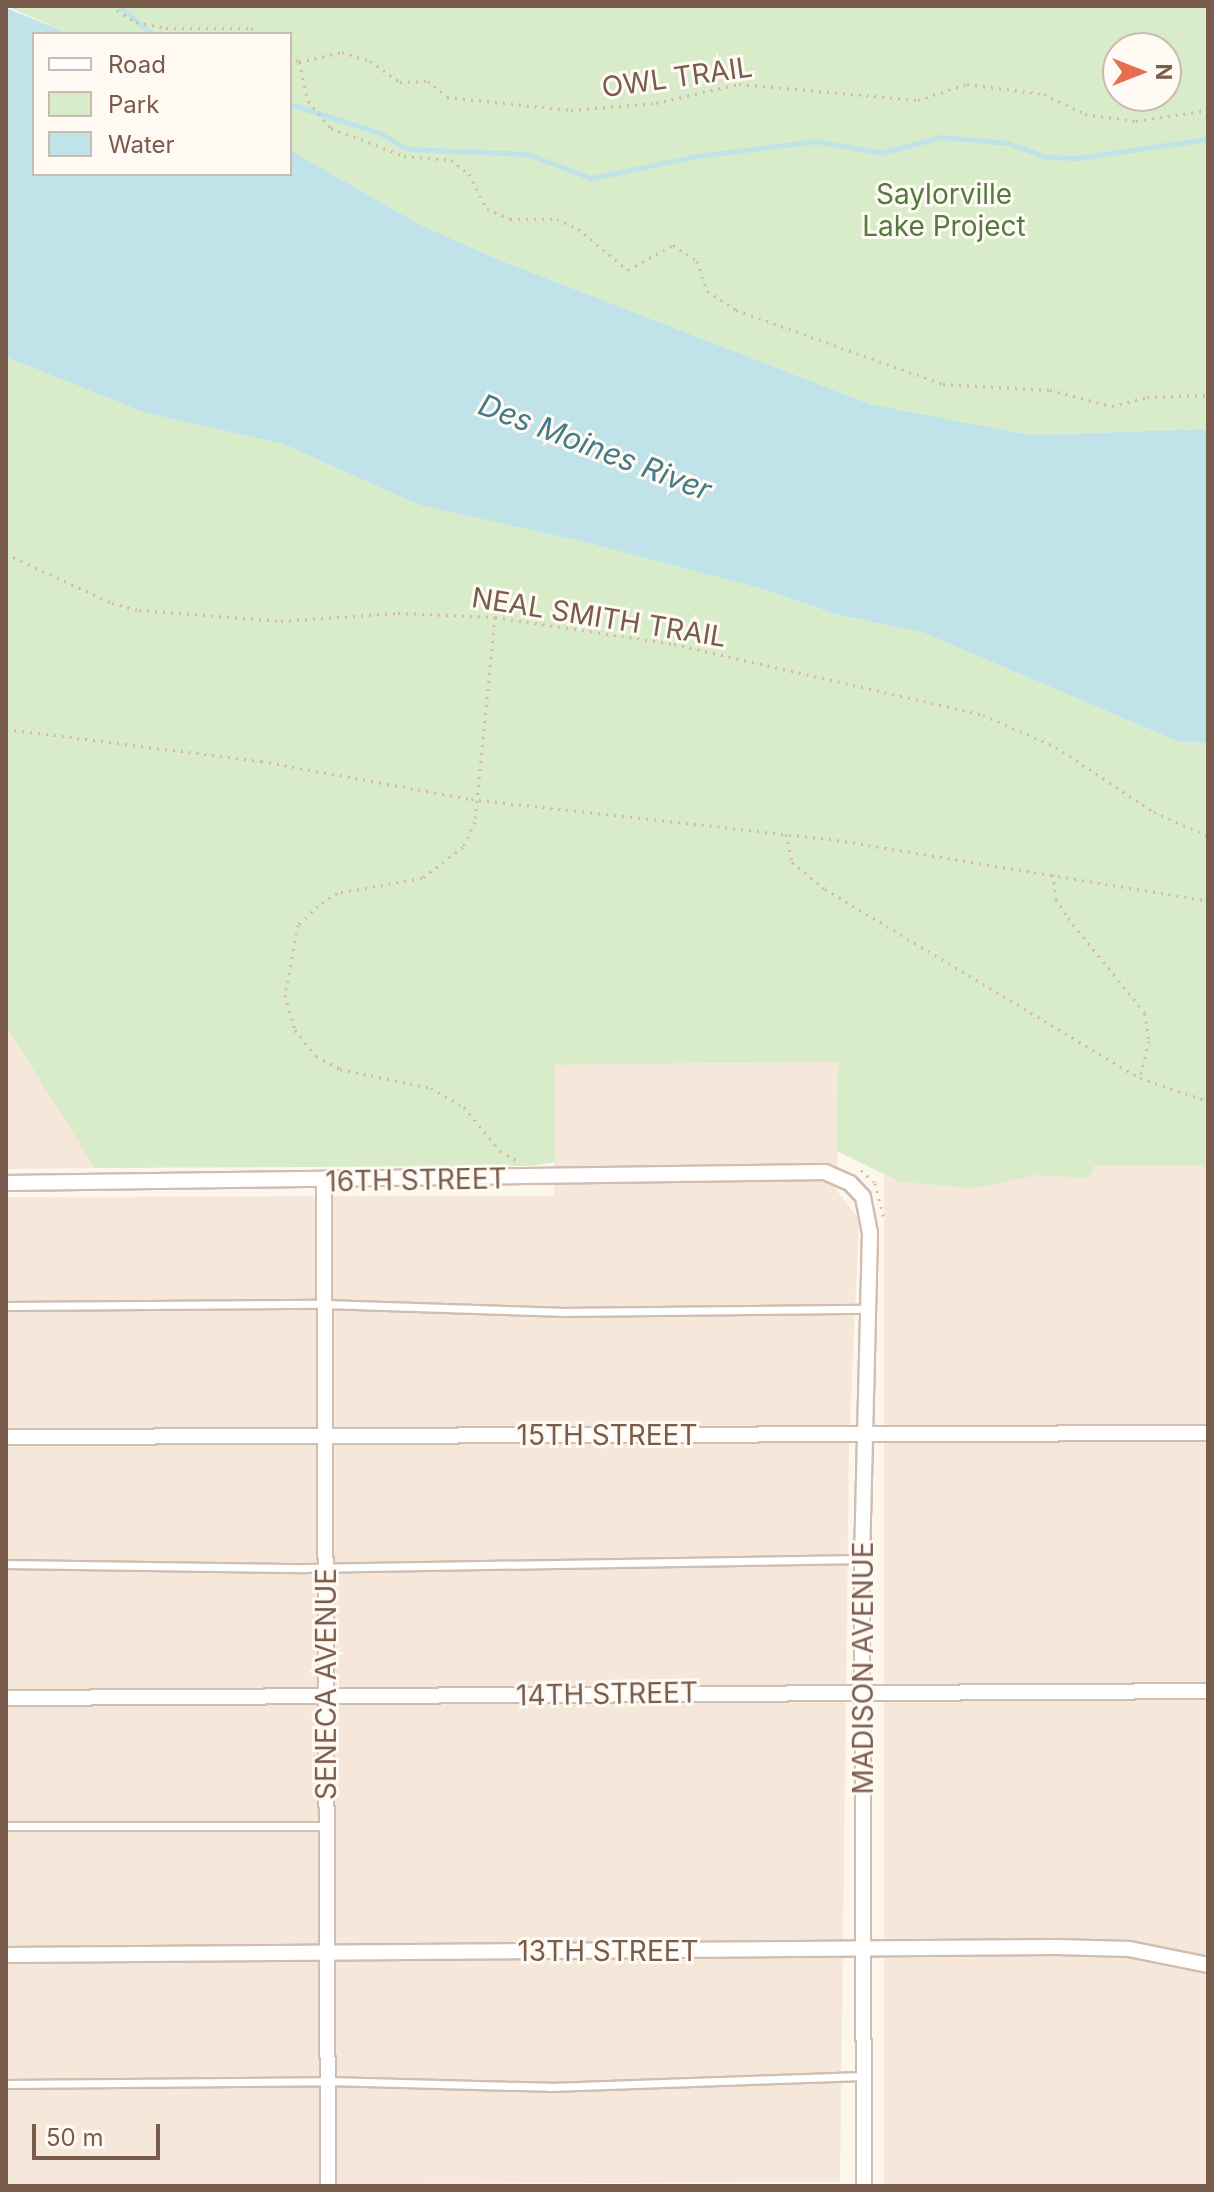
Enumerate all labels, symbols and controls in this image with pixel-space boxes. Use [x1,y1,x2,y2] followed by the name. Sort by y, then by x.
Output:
[32,32,292,176] legend
[1102,32,1182,112] north arrow
[108,50,166,79] text: Road
[600,50,754,104] street label: OWL TRAIL
[1151,64,1177,80] text: N
[108,90,159,119] text: Park
[108,130,175,159] text: Water
[862,177,1026,243] park label: Saylorville Lake Project
[474,386,716,508] water label: Des Moines River
[469,580,729,654] street label: NEAL SMITH TRAIL
[325,1162,507,1198] street label: 16TH STREET
[517,1418,697,1452] street label: 15TH STREET
[846,1542,880,1794] street label: MADISON AVENUE
[309,1568,343,1800] street label: SENECA AVENUE
[516,1676,698,1712] street label: 14TH STREET
[517,1934,699,1968] street label: 13TH STREET
[36,2108,164,2158] scale bar
[46,2123,104,2152] text: 50 m

